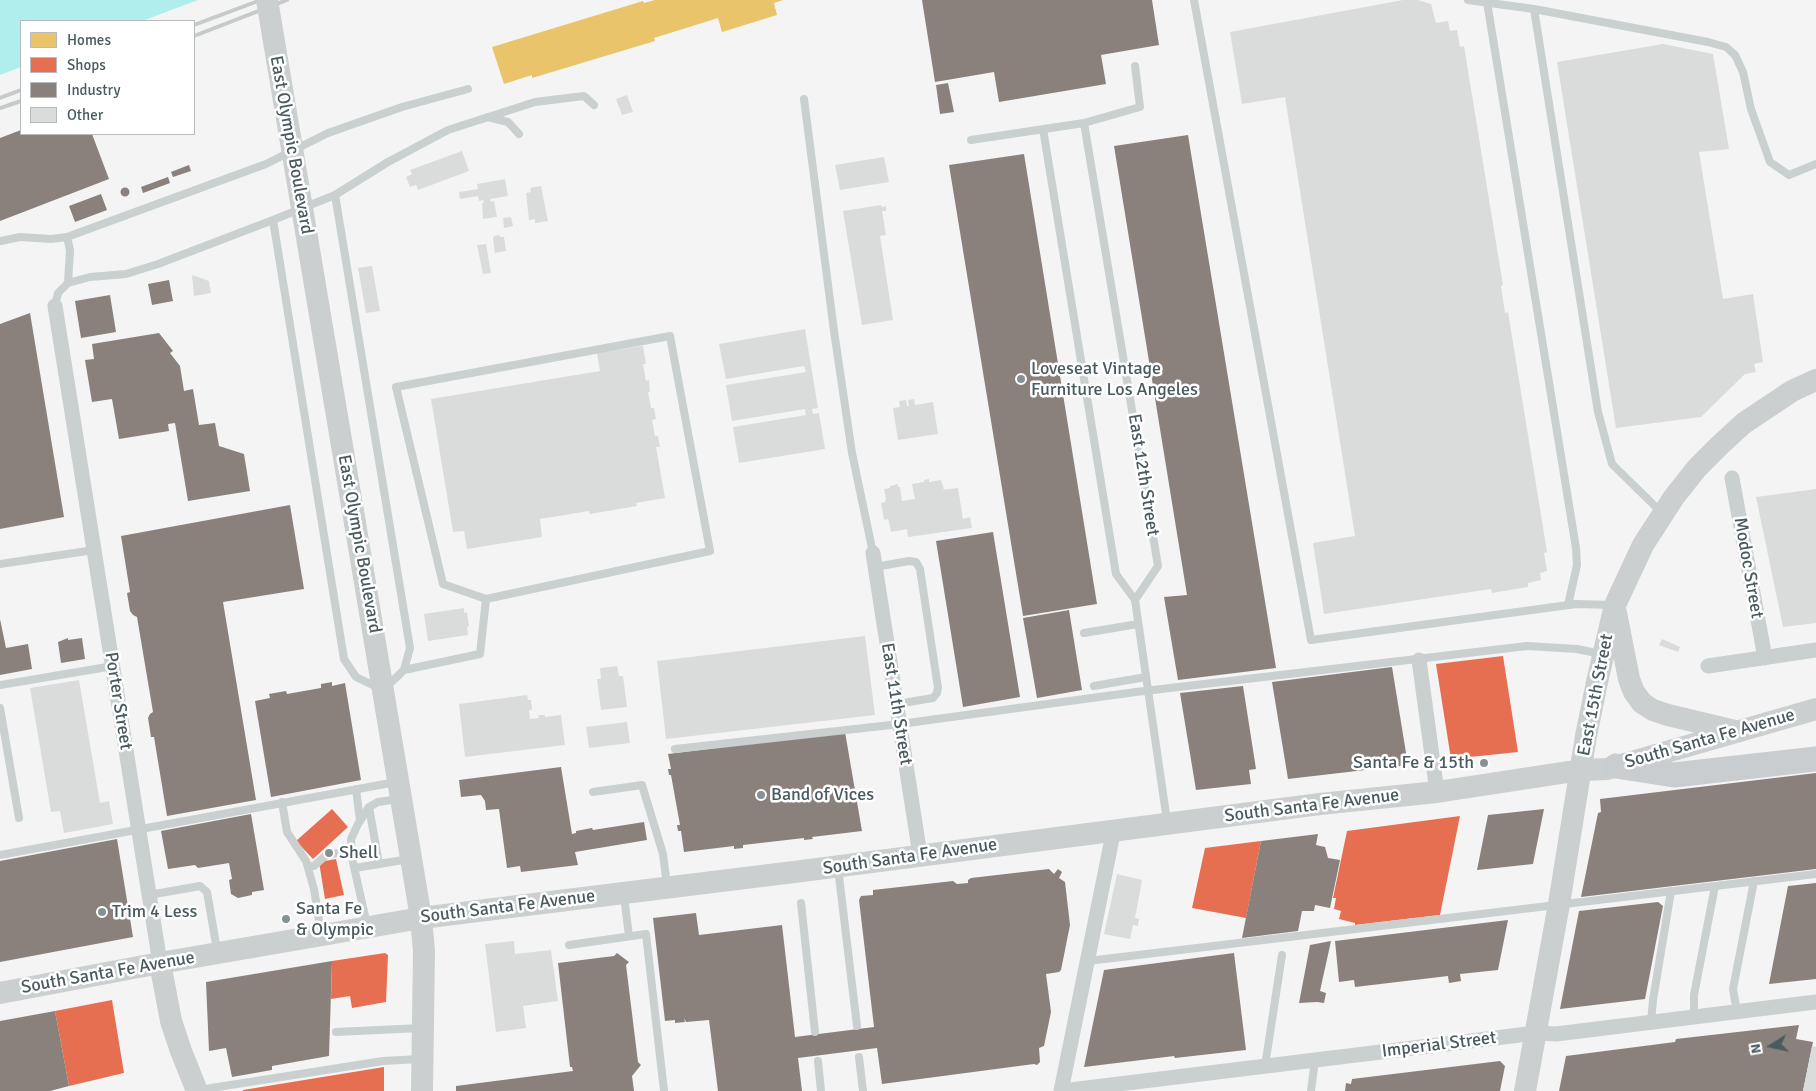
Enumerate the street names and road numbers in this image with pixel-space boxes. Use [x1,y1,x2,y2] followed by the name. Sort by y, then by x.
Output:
[265,54,317,236] street label: East Olympic Boulevard
[1123,412,1163,538] street label: East 12th Street
[333,453,385,635] street label: East Olympic Boulevard
[1728,516,1768,620] street label: Modoc Street
[1574,632,1618,758] street label: East 15th Street
[876,641,916,767] street label: East 11th Street
[100,651,136,751] street label: Porter Street
[1623,704,1797,774] street label: South Santa Fe Avenue
[1223,785,1401,827] street label: South Santa Fe Avenue
[821,834,999,880] street label: South Santa Fe Avenue
[419,886,597,928] street label: South Santa Fe Avenue
[20,947,196,999] street label: South Santa Fe Avenue
[1380,1027,1498,1063] street label: Imperial Street

